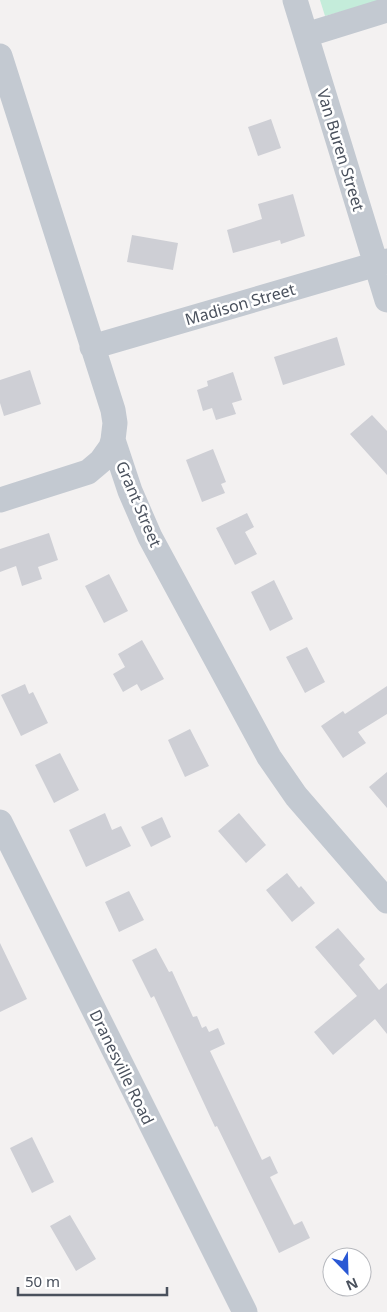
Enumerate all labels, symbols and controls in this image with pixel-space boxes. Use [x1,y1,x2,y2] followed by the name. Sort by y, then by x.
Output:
[312,86,370,214] street label: Van Buren Street
[182,278,298,330] street label: Madison Street
[111,458,167,551] street label: Grant Street
[85,1006,159,1128] street label: Dranesville Road
[322,1247,372,1297] north arrow
[18,1264,166,1296] scale bar
[25,1271,60,1291] text: 50 m
[343,1273,361,1295] text: N

